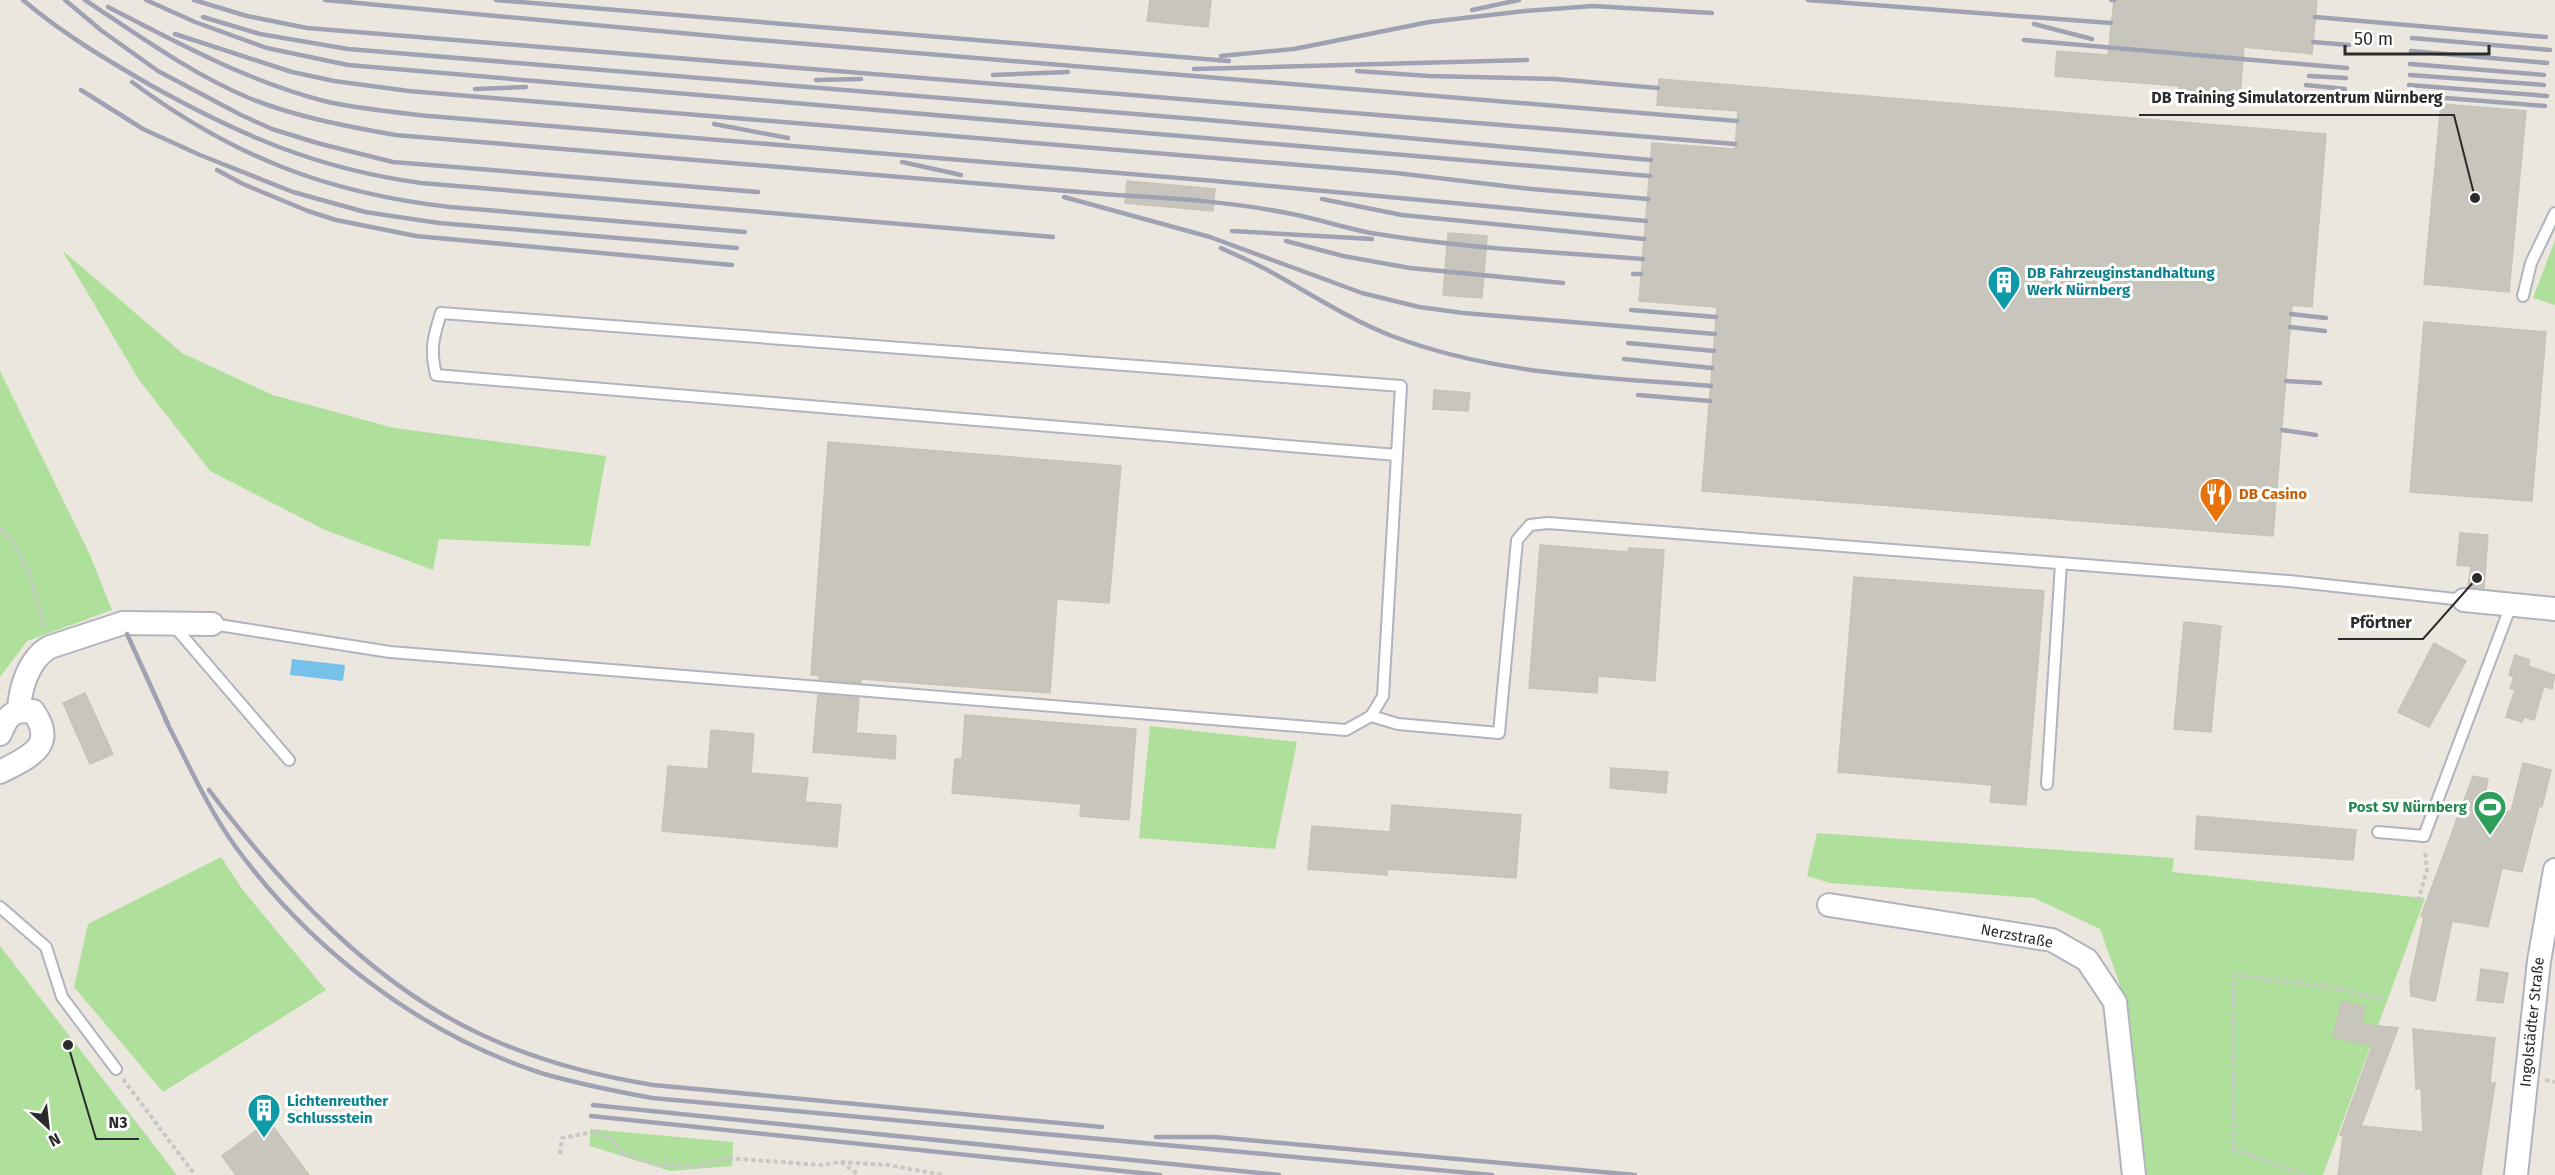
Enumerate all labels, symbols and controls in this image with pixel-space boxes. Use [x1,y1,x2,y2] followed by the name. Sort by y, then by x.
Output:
[2345,18,2489,56] scale bar
[2354,28,2393,50] text: 50 m
[2139,81,2454,115] callout: DB Training Simulatorzentrum Nürnberg
[2151,88,2443,107] text: DB Training Simulatorzentrum Nürnberg
[1986,264,2022,311] building icon: DB Fahrzeuginstandhaltung Werk Nürnberg
[2027,264,2215,299] place label: DB Fahrzeuginstandhaltung Werk Nürnberg
[2198,476,2234,523] restaurant icon: DB Casino
[2239,485,2307,503] place label: DB Casino
[2338,605,2423,639] callout: Pförtner
[2350,613,2412,632] text: Pförtner
[2472,789,2508,836] sports icon: Post SV Nürnberg
[2348,798,2468,816] place label: Post SV Nürnberg
[1979,920,2055,952] street label: Nerzstraße
[2516,956,2548,1088] street label: Ingolstädter Straße
[246,1092,282,1139] building icon: Lichtenreuther Schlussstein
[287,1092,389,1127] place label: Lichtenreuther Schlussstein
[18,1097,78,1157] north arrow
[96,1105,139,1139] callout: N3
[109,1113,127,1132] text: N3
[46,1129,64,1151] text: N

